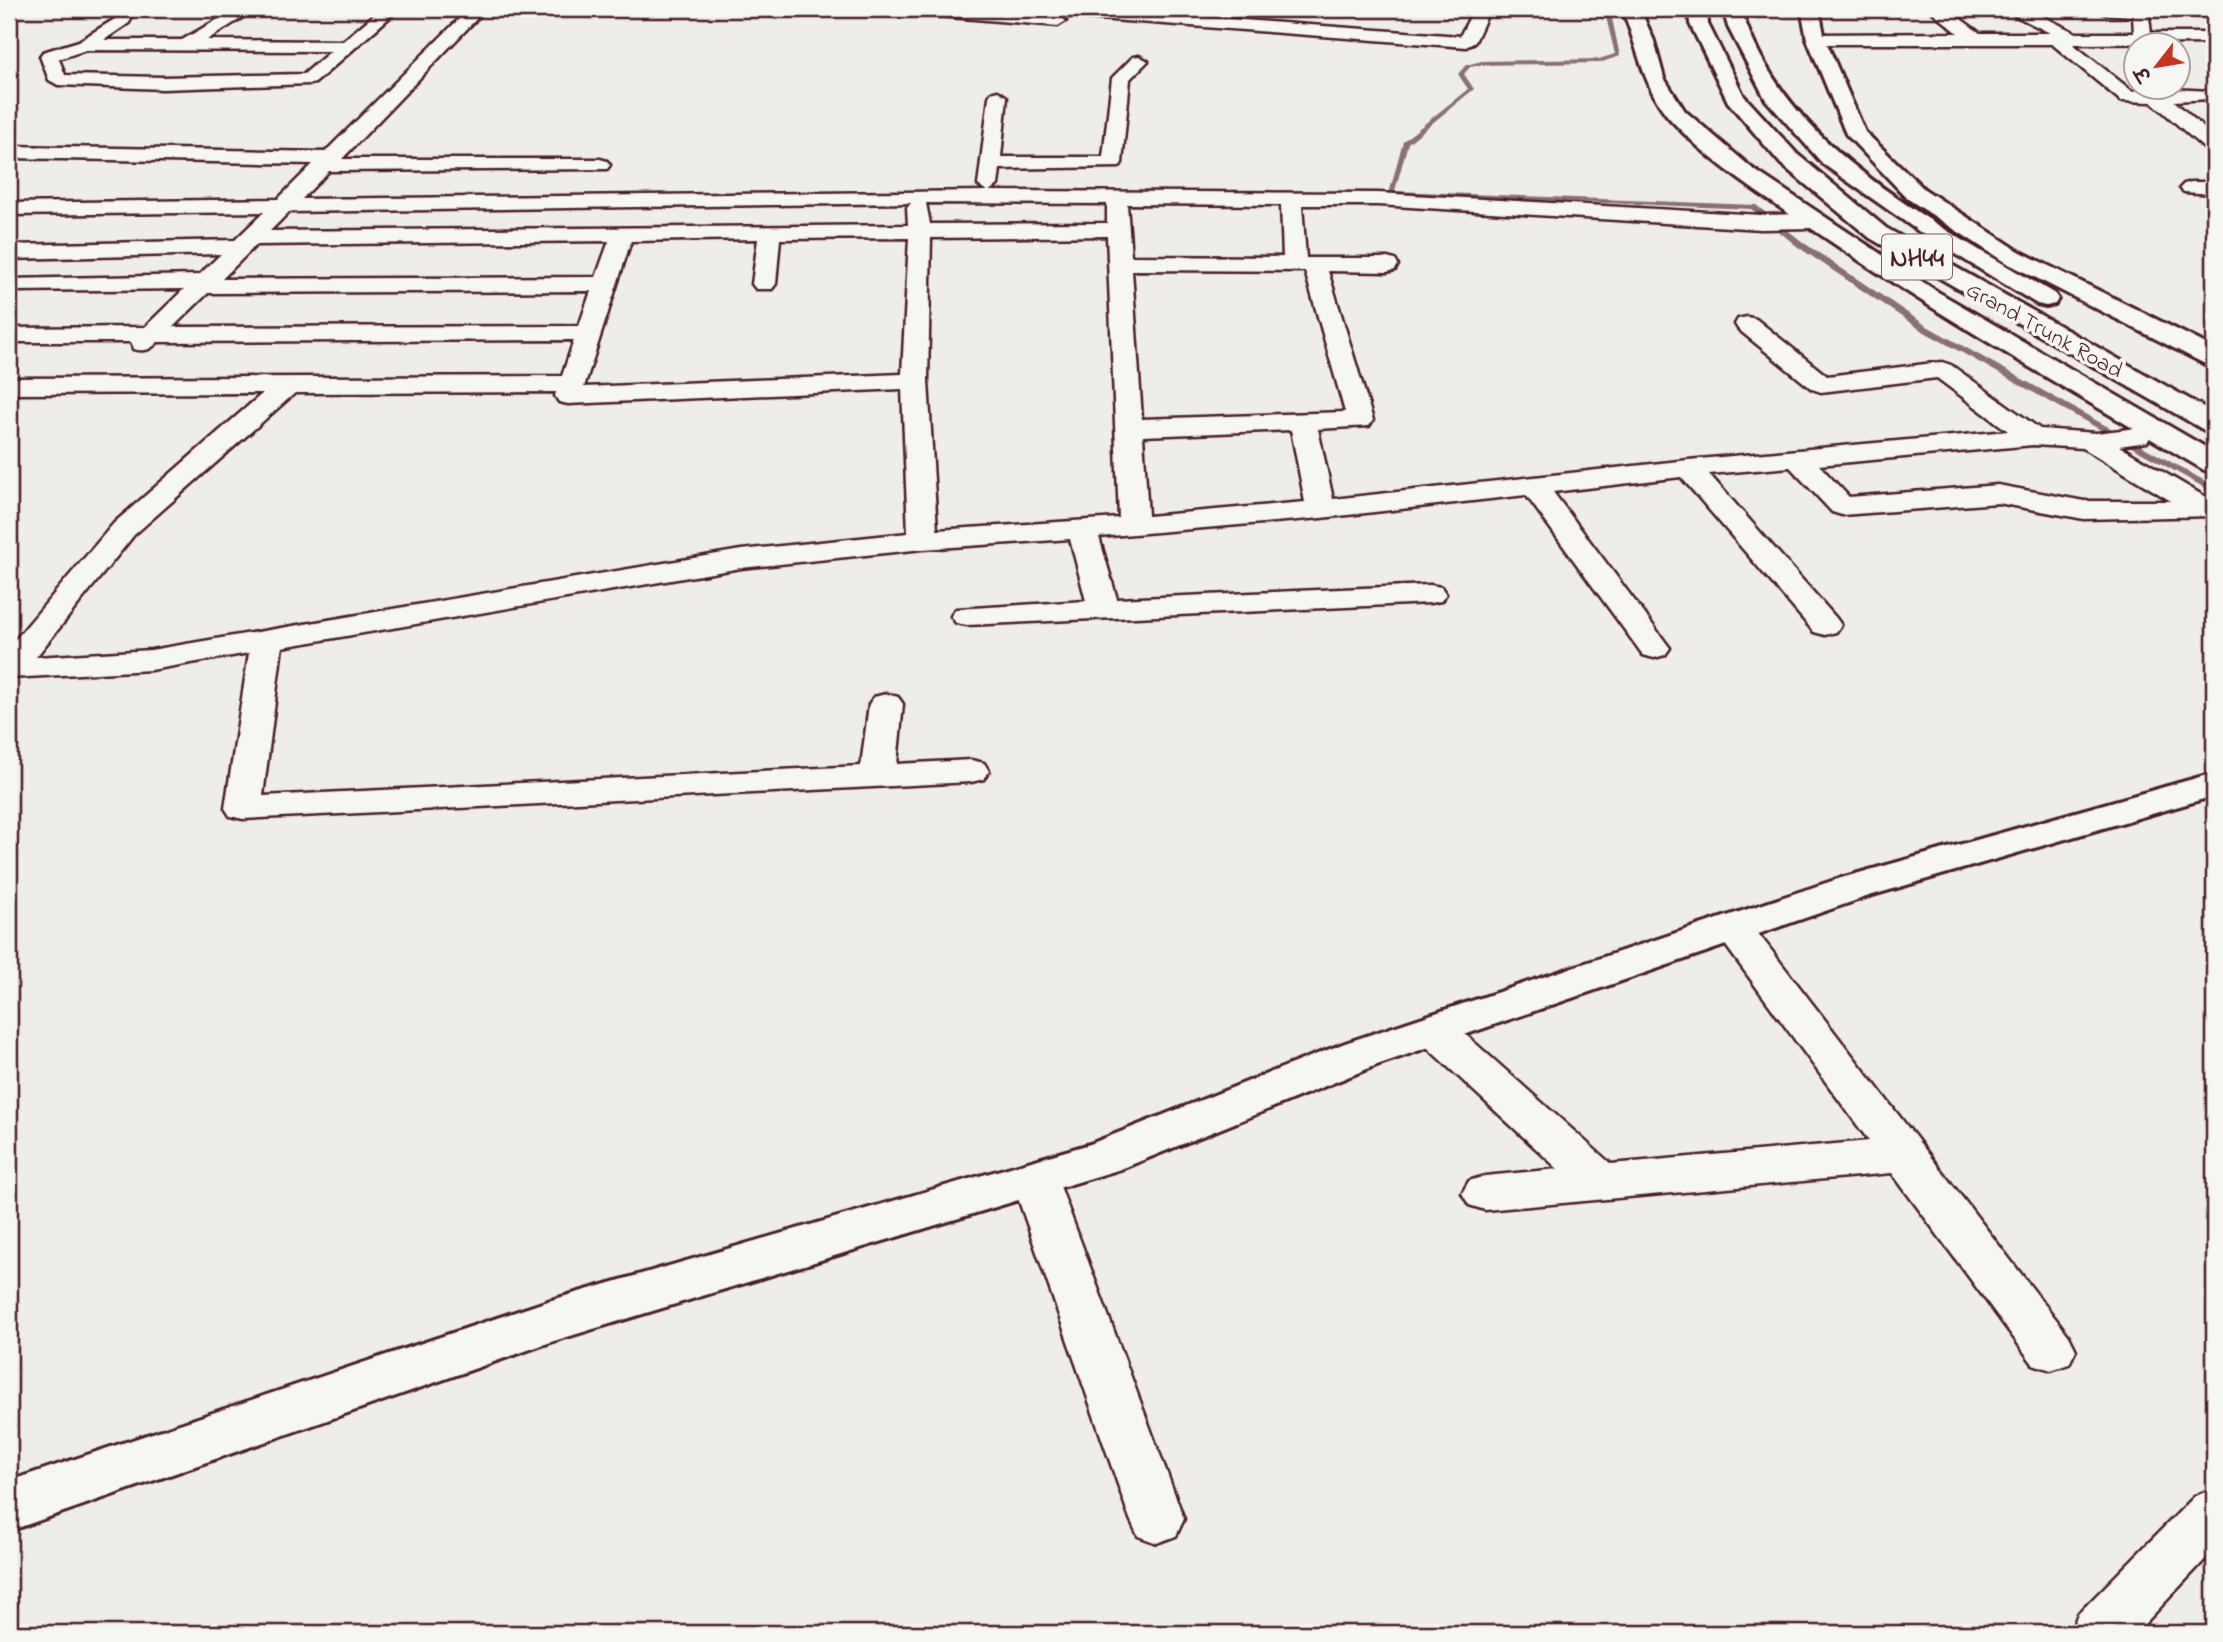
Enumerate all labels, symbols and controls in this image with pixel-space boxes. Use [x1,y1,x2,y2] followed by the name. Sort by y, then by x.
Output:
[2122,32,2192,102] north arrow
[2129,59,2160,88] text: उ
[1882,234,1952,280] road number: NH44
[1959,274,2128,388] street label: Grand Trunk Road

